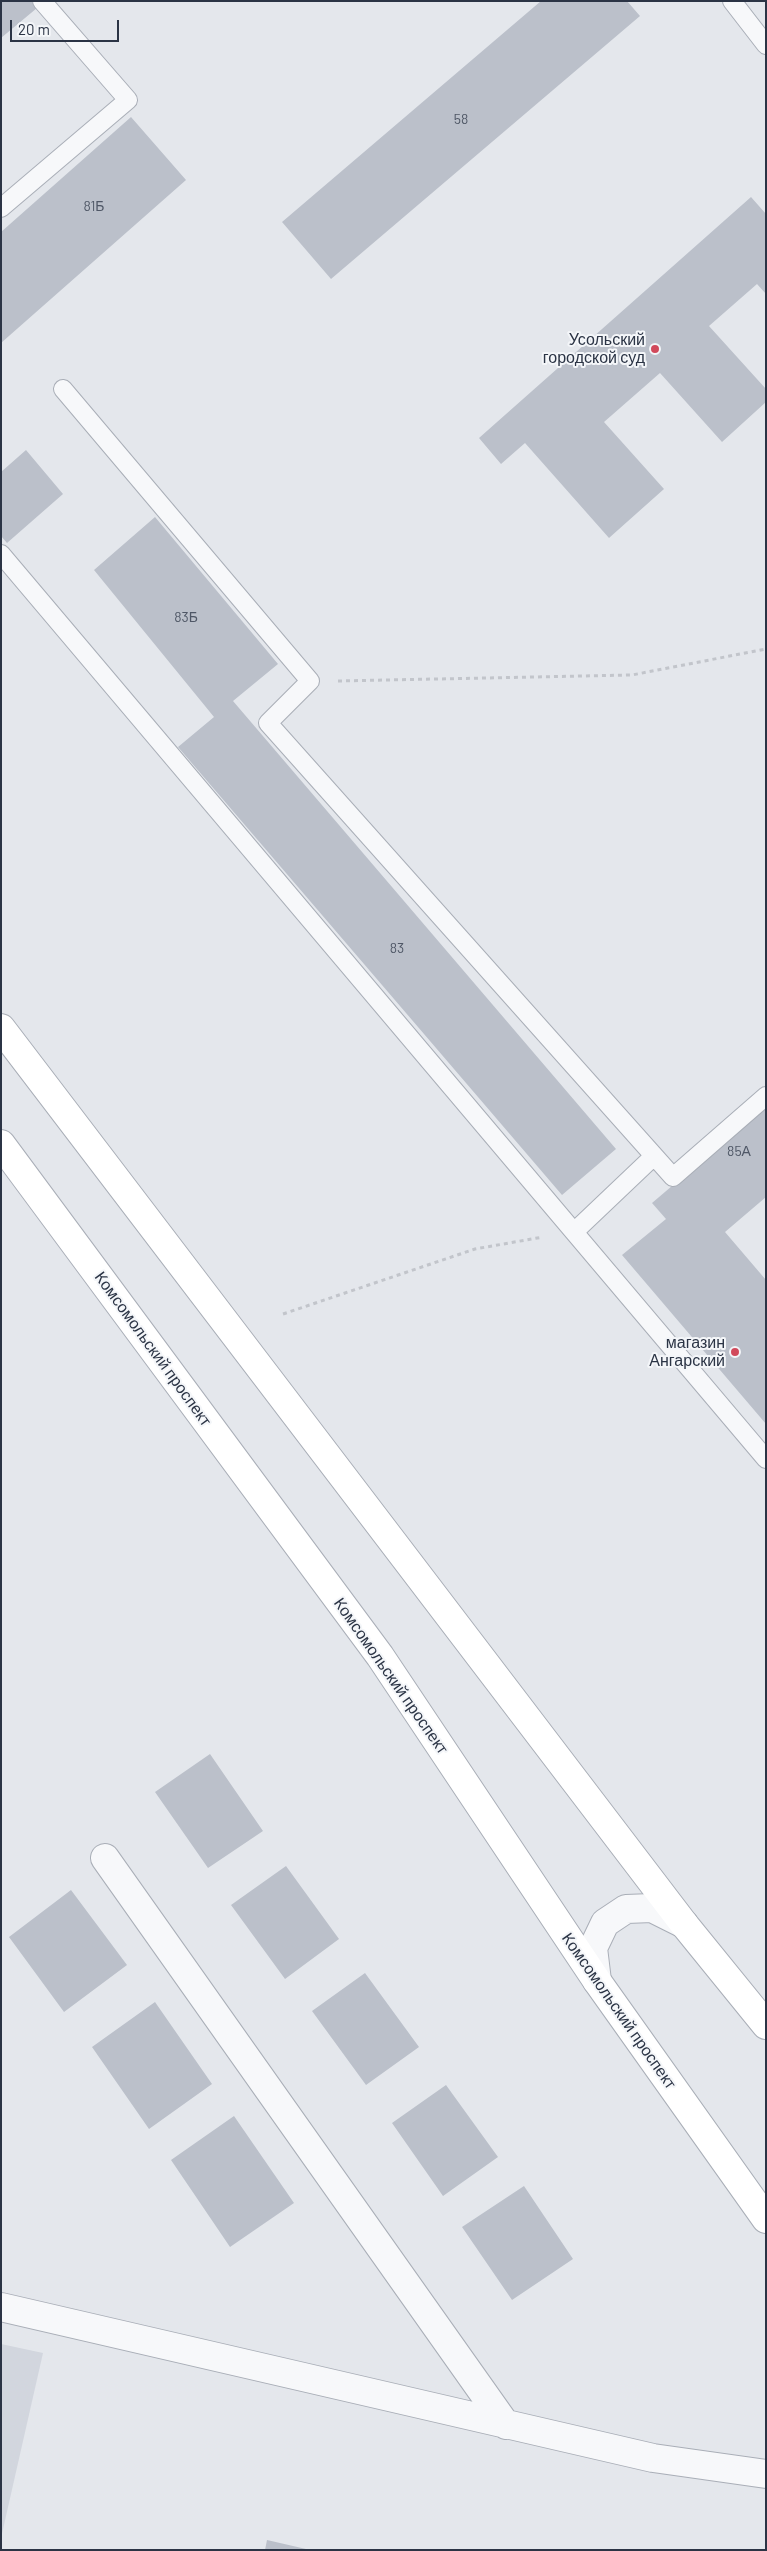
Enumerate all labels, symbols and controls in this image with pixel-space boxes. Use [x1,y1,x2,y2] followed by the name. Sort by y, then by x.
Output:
[12,10,121,42] scale bar
[18,20,50,38] text: 20 m
[454,111,468,127] house number: 58
[84,198,104,214] house number: 81Б
[543,330,645,368] place label: Усольский городской суд
[649,343,661,355] marker: Усольский городской суд
[174,609,198,625] house number: 83Б
[390,940,404,956] house number: 83
[727,1143,751,1159] house number: 85А
[91,1268,215,1430] street label: Комсомольский проспект
[649,1333,725,1371] place label: магазин Ангарский
[729,1346,741,1358] marker: магазин Ангарский
[330,1594,452,1758] street label: Комсомольский проспект
[558,1929,680,2093] street label: Комсомольский проспект

